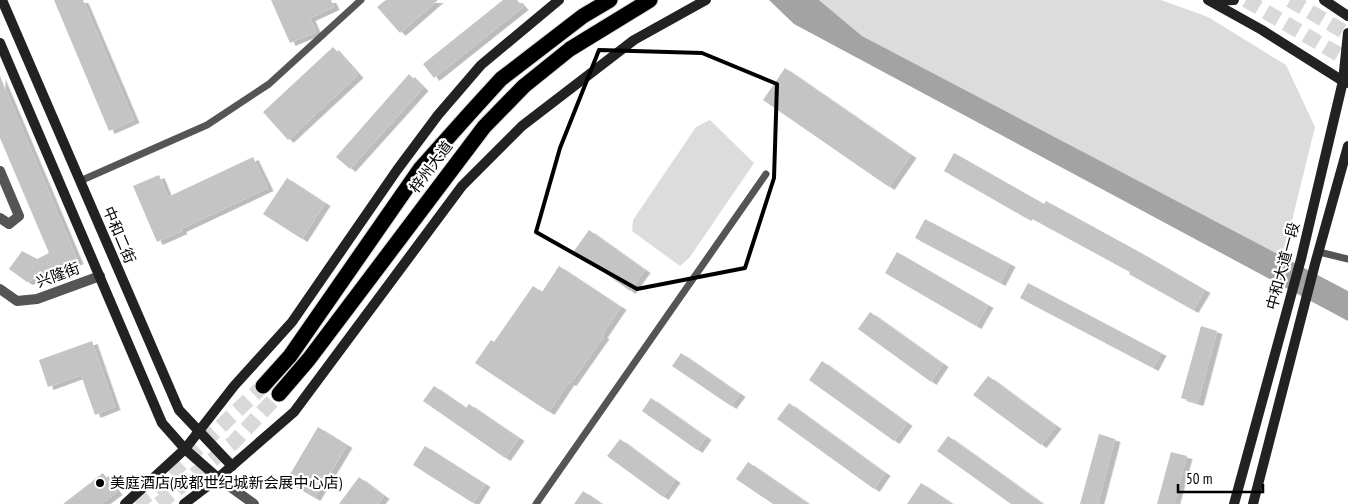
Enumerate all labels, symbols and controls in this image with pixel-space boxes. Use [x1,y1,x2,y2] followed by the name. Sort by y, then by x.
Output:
[405,137,456,196] street label: 梓州大道
[99,203,140,266] street label: 中和二街
[1262,220,1303,312] street label: 中和大道一段
[33,258,82,291] street label: 兴隆街
[1178,462,1263,494] scale bar
[1186,469,1212,488] text: 50 m
[110,473,342,492] place label: 美庭酒店(成都世纪城新会展中心店)
[94,477,106,489] marker: 美庭酒店(成都世纪城新会展中心店)

